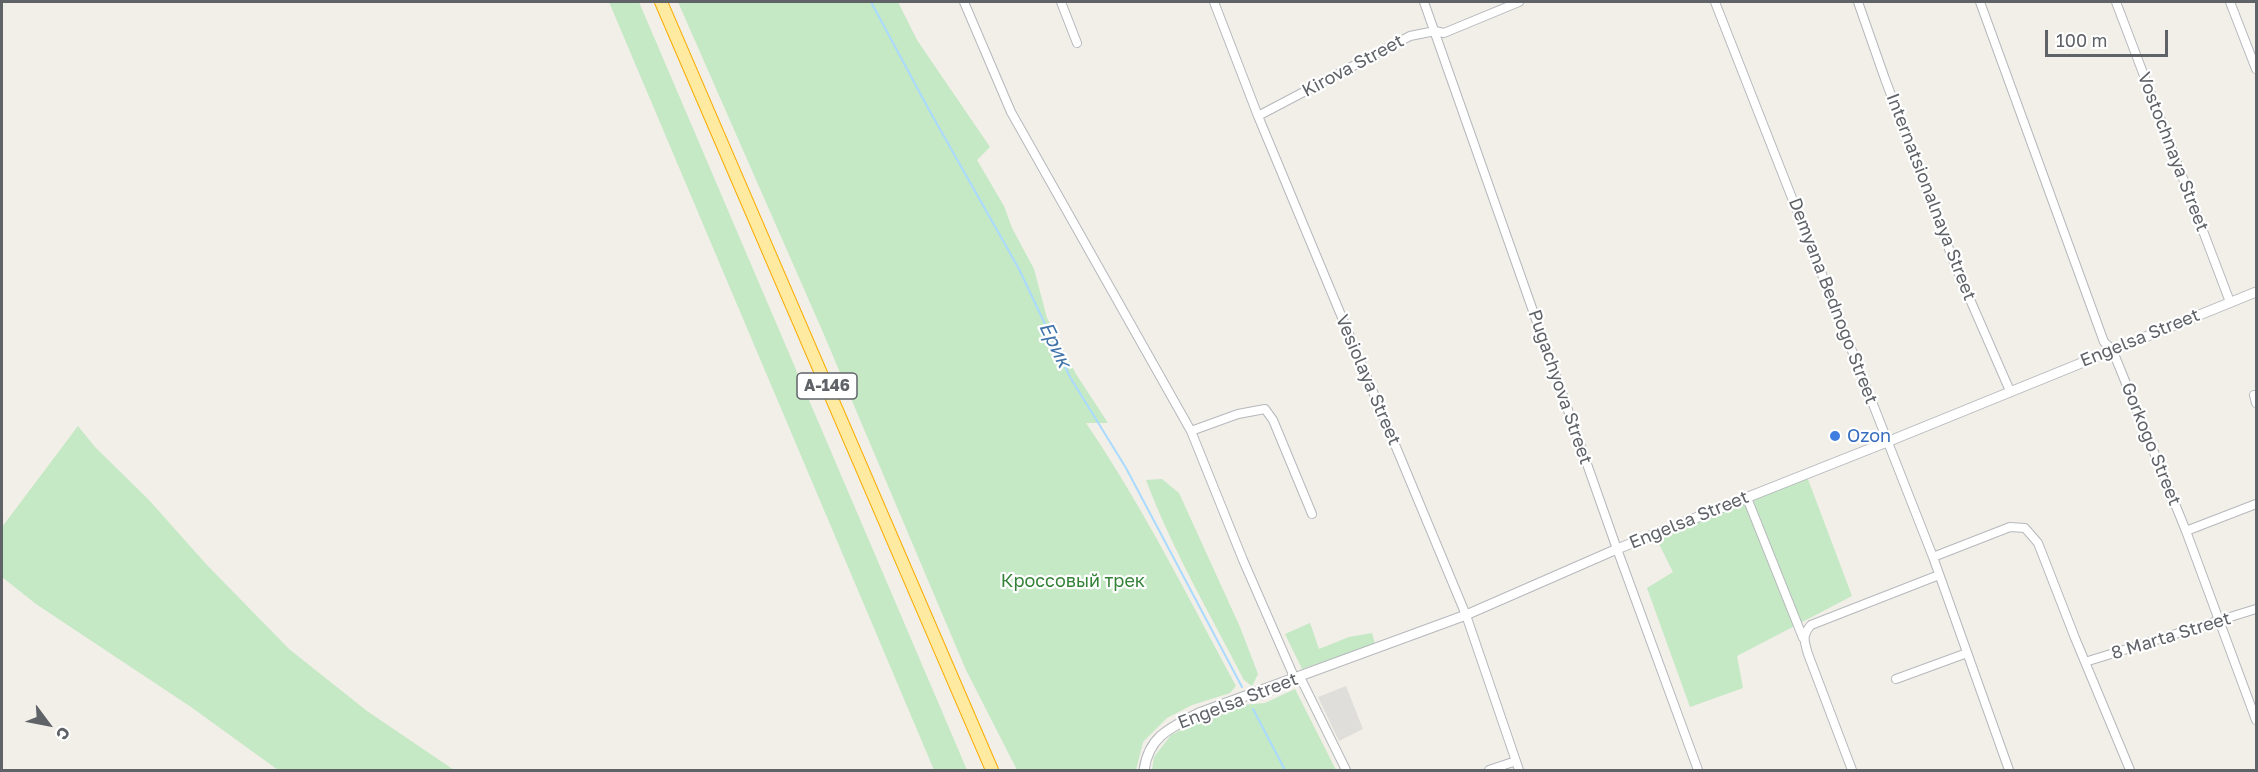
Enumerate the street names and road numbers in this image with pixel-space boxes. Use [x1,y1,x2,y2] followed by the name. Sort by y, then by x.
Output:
[1298,30,1408,102] street label: Kirova Street
[2133,69,2213,235] street label: Vostochnaya Street
[1881,90,1981,304] street label: Internatsionalnaya Street
[1784,195,1882,407] street label: Demyana Bednogo Street
[2077,304,2203,372] street label: Engelsa Street
[1523,307,1597,467] street label: Pugachyova Street
[1331,312,1405,448] street label: Vesiolaya Street
[797,373,857,399] road number: А-146
[2116,379,2186,509] street label: Gorkogo Street
[1626,486,1752,554] street label: Engelsa Street
[2109,608,2233,664] street label: 8 Marta Street
[1175,668,1301,734] street label: Engelsa Street

